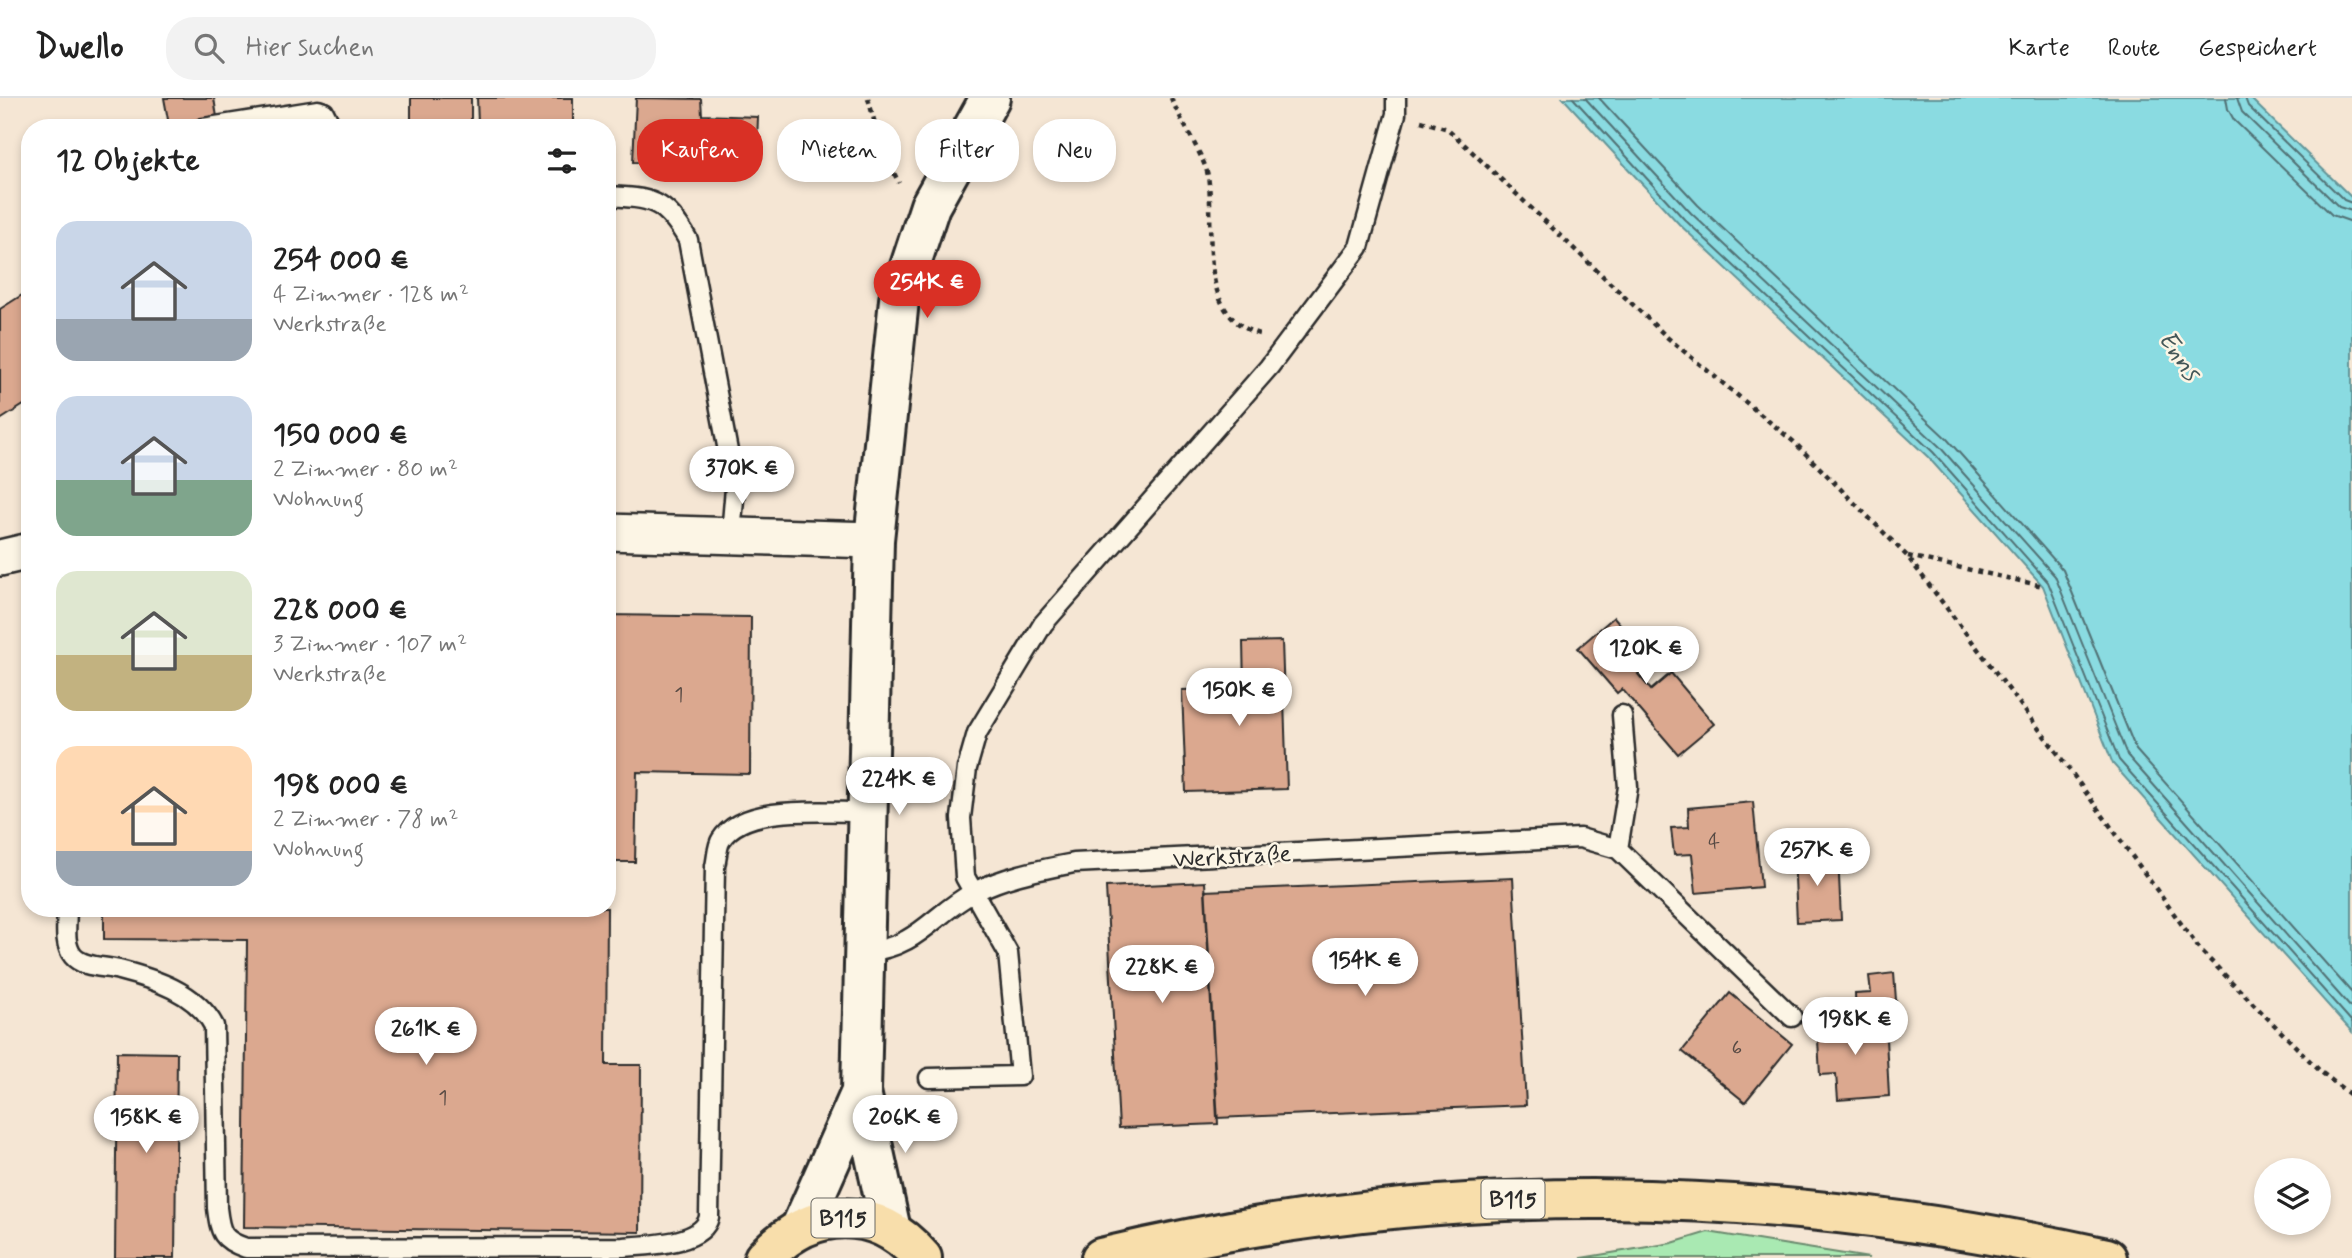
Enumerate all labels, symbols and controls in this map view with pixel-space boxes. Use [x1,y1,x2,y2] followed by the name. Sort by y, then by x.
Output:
[166,17,656,80] search box
[35,26,124,70] text: Dwello
[190,29,228,67] icon: search
[246,31,374,65] text: Hier suchen
[2008,33,2070,64] text: Karte
[2108,33,2160,64] text: Route
[2198,33,2317,64] text: Gespeichert
[637,119,763,182] chip: Kaufen
[777,119,901,182] chip: Mieten
[915,119,1019,182] chip: Filter
[1033,119,1116,182] chip: Neu
[56,142,200,181] text: 12 Objekte
[543,142,581,180] icon: filters
[273,241,409,280] text: 254 000 €
[112,249,196,333] icon: home
[870,260,984,320] pin: 254K €
[890,268,964,298] text: 254K €
[273,280,469,310] text: 4 Zimmer · 128 m²
[273,310,387,340] text: Werkstraße
[2149,325,2209,390] water label: Enns
[273,416,408,455] text: 150 000 €
[112,424,196,508] icon: home
[685,446,799,506] pin: 370K €
[705,454,779,484] text: 370K €
[273,455,458,485] text: 2 Zimmer · 80 m²
[273,485,364,515] text: Wohnung
[273,591,408,630] text: 228 000 €
[112,599,196,683] icon: home
[1589,626,1703,686] pin: 120K €
[273,630,467,660] text: 3 Zimmer · 107 m²
[1609,634,1683,664] text: 120K €
[273,660,387,690] text: Werkstraße
[1182,668,1296,728] pin: 150K €
[1202,676,1276,706] text: 150K €
[674,681,684,709] house number: 1
[842,758,956,817] pin: 224K €
[862,765,936,795] text: 224K €
[273,766,408,805] text: 198 000 €
[112,774,196,858] icon: home
[273,805,458,835] text: 2 Zimmer · 78 m²
[1708,828,1720,856] house number: 4
[1760,828,1874,888] pin: 257K €
[273,835,364,865] text: Wohnung
[1780,836,1854,866] text: 257K €
[1172,839,1292,876] street label: Werkstraße
[1308,939,1422,998] pin: 154K €
[1105,946,1219,1005] pin: 228K €
[1328,946,1402,976] text: 154K €
[1125,953,1199,983] text: 228K €
[1798,998,1912,1057] pin: 198K €
[1818,1005,1892,1035] text: 198K €
[369,1007,483,1067] pin: 261K €
[391,1015,461,1045] text: 261K €
[1732,1034,1742,1062] house number: 6
[438,1084,448,1112] house number: 1
[89,1096,203,1155] pin: 158K €
[848,1096,962,1155] pin: 206K €
[110,1103,182,1133] text: 158K €
[869,1103,941,1133] text: 206K €
[2254,1158,2331,1235] map controls
[2254,1158,2331,1235] button: layers
[1482,1180,1544,1218] road number: B115
[812,1198,874,1238] road number: B115

